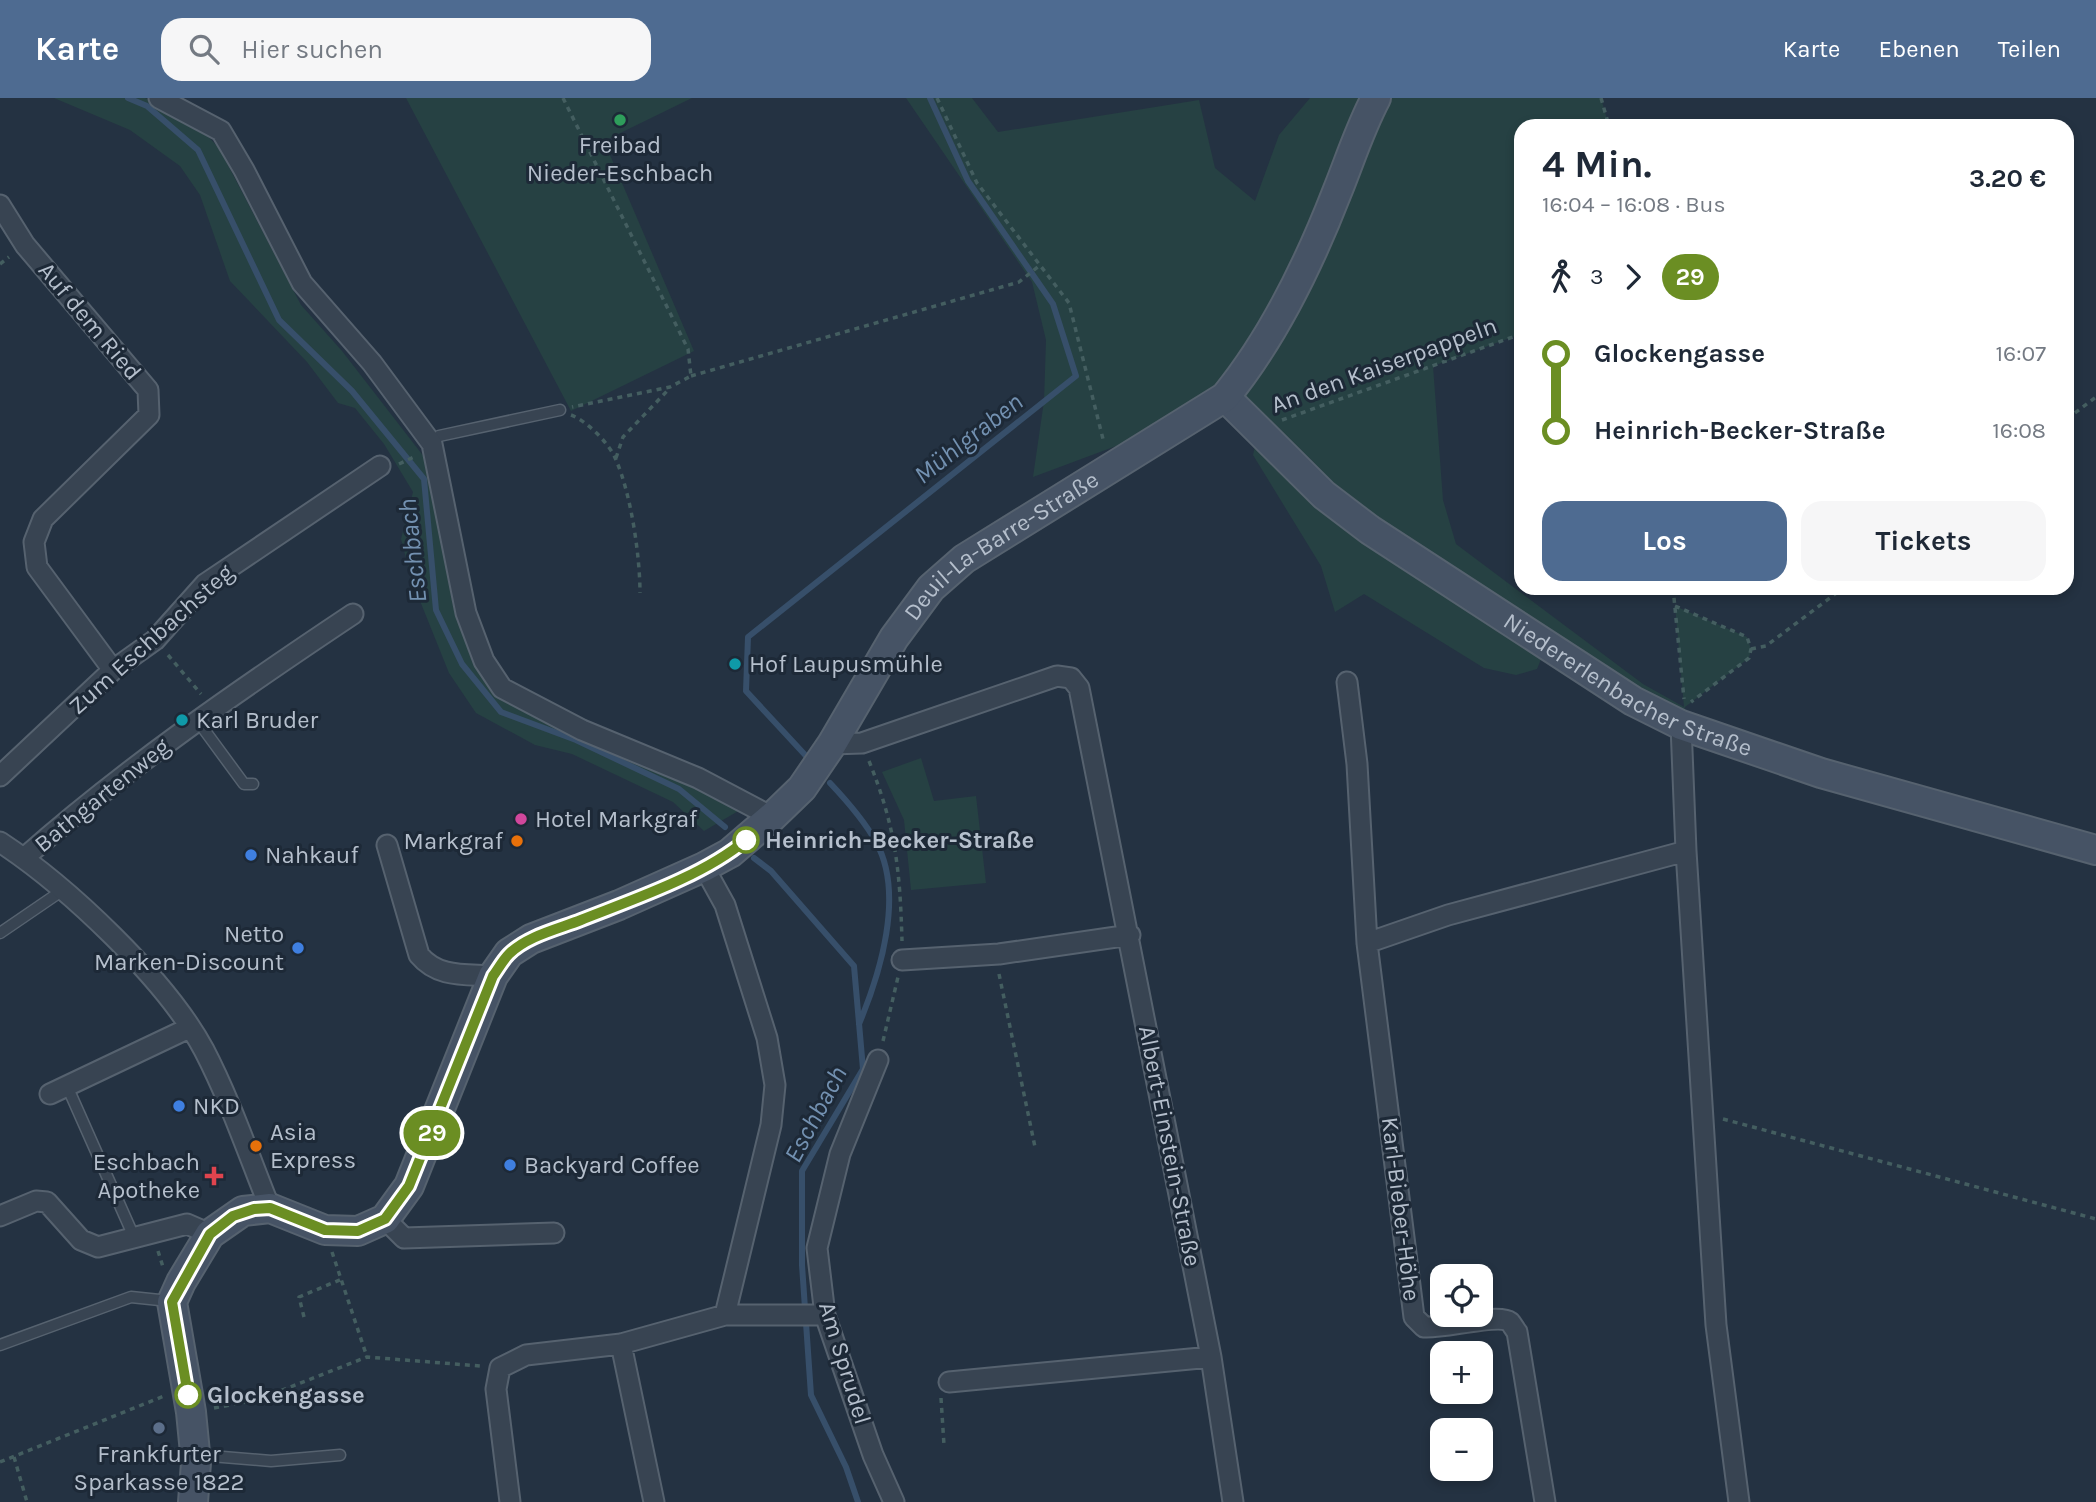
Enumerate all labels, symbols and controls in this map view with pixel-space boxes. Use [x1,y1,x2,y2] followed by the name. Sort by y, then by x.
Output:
[161,18,651,81] search box
[35,30,119,68] text: Karte
[185,30,223,68] icon: search
[241,34,383,65] text: Hier suchen
[1783,35,1840,63] text: Karte
[1878,35,1960,63] text: Ebenen
[1998,35,2061,63] text: Teilen
[612,112,628,128] marker: Freibad Nieder-Eschbach
[527,131,713,187] place label: Freibad Nieder-Eschbach
[1542,142,1652,187] text: 4 Min.
[1969,163,2046,194] text: 3.20 €
[1542,191,1726,218] text: 16:04 – 16:08 · Bus
[33,256,147,386] street label: Auf dem Ried
[1542,258,1580,296] icon: walk
[1614,258,1652,296] icon: forward
[1590,263,1604,290] text: 3
[1676,263,1705,291] text: 29
[1267,311,1501,419] street label: An den Kaiserpappeln
[1594,338,1765,369] text: Glockengasse
[1995,340,2046,367] text: 16:07
[908,386,1029,491] water label: Mühlgraben
[1594,415,1886,446] text: Heinrich-Becker-Straße
[1992,417,2046,444] text: 16:08
[898,465,1104,626] street label: Deuil-La-Barre-Straße
[392,497,433,605] water label: Eschbach
[1542,501,1787,581] button: Los
[1801,501,2046,581] button: Tickets
[63,557,239,720] street label: Zum Eschbachsteg
[1498,607,1756,762] street label: Niedererlenbacher Straße
[749,650,943,678] place label: Hof Laupusmühle
[727,656,743,672] marker: Hof Laupusmühle
[196,706,319,734] place label: Karl Bruder
[174,712,190,728] marker: Karl Bruder
[29,732,176,858] street label: Bathgartenweg
[535,805,698,833] place label: Hotel Markgraf
[513,811,529,827] marker: Hotel Markgraf
[765,826,1034,854] place label: Heinrich-Becker-Straße
[404,827,504,855] place label: Markgraf
[733,827,759,853] marker: Heinrich-Becker-Straße
[509,833,525,849] marker: Markgraf
[265,841,359,869] place label: Nahkauf
[243,847,259,863] marker: Nahkauf
[94,920,284,976] place label: Netto Marken-Discount
[290,940,306,956] marker: Netto Marken-Discount
[1133,1023,1207,1269] street label: Albert-Einstein-Straße
[777,1061,854,1168] water label: Eschbach
[193,1092,240,1120] place label: NKD
[171,1098,187,1114] marker: NKD
[400,1110,464,1156] line badge: 29
[1376,1115,1426,1303] street label: Karl-Bieber-Höhe
[270,1118,356,1174] place label: Asia Express
[417,1119,447,1147] text: 29
[248,1138,264,1154] marker: Asia Express
[93,1148,200,1204] place label: Eschbach Apotheke
[524,1151,700,1179] place label: Backyard Coffee
[502,1157,518,1173] marker: Backyard Coffee
[206,1168,222,1184] marker: Eschbach Apotheke
[1430,1264,1493,1481] map controls
[1430,1264,1493,1327] button: locate
[813,1298,877,1428] street label: Am Sprudel
[1430,1341,1493,1404] button: +
[207,1381,365,1409] place label: Glockengasse
[175,1382,201,1408] marker: Glockengasse
[1430,1418,1493,1481] button: −
[151,1420,167,1436] marker: Frankfurter Sparkasse 1822
[74,1440,244,1496] place label: Frankfurter Sparkasse 1822

